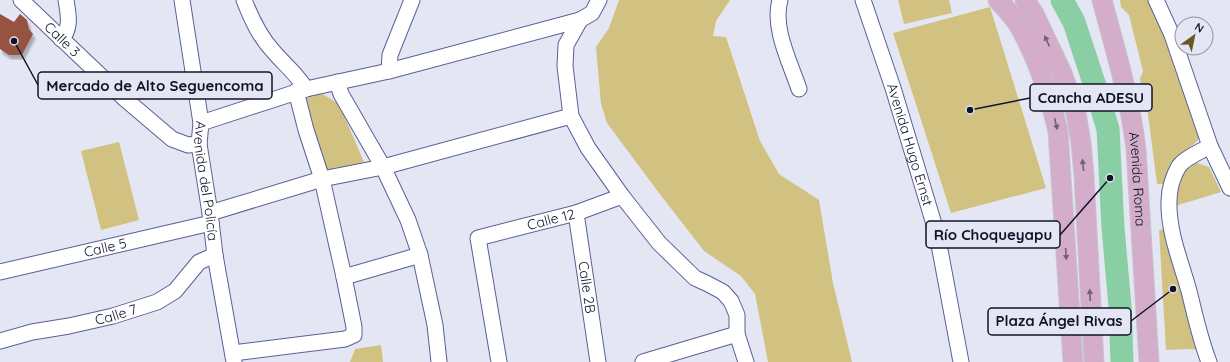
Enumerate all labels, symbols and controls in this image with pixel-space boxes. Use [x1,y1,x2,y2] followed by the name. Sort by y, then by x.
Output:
[1174,16,1214,56] north arrow
[40,18,84,61] street label: Calle 3
[1192,20,1207,36] text: N
[1044,36,1050,47] one-way arrow
[38,72,272,99] callout: Mercado de Alto Seguencoma
[46,76,264,95] text: Mercado de Alto Seguencoma
[883,81,937,208] street label: Avenida Hugo Ernst
[1030,84,1152,111] callout: Cancha ADESU
[1038,88,1144,107] text: Cancha ADESU
[1053,119,1059,131] one-way arrow
[190,120,222,242] street label: Avenida del Policía
[1125,130,1150,227] street label: Avenida Roma
[1080,159,1087,171] one-way arrow
[525,205,577,234] street label: Calle 12
[926,221,1060,248] callout: Río Choqueyapu
[934,225,1052,244] text: Río Choqueyapu
[82,234,128,261] street label: Calle 5
[1063,248,1069,261] one-way arrow
[574,260,600,315] street label: Calle 2B
[1087,289,1094,301] one-way arrow
[93,300,139,329] street label: Calle 7
[988,308,1131,335] callout: Plaza Ángel Rivas
[995,311,1123,330] text: Plaza Ángel Rivas

